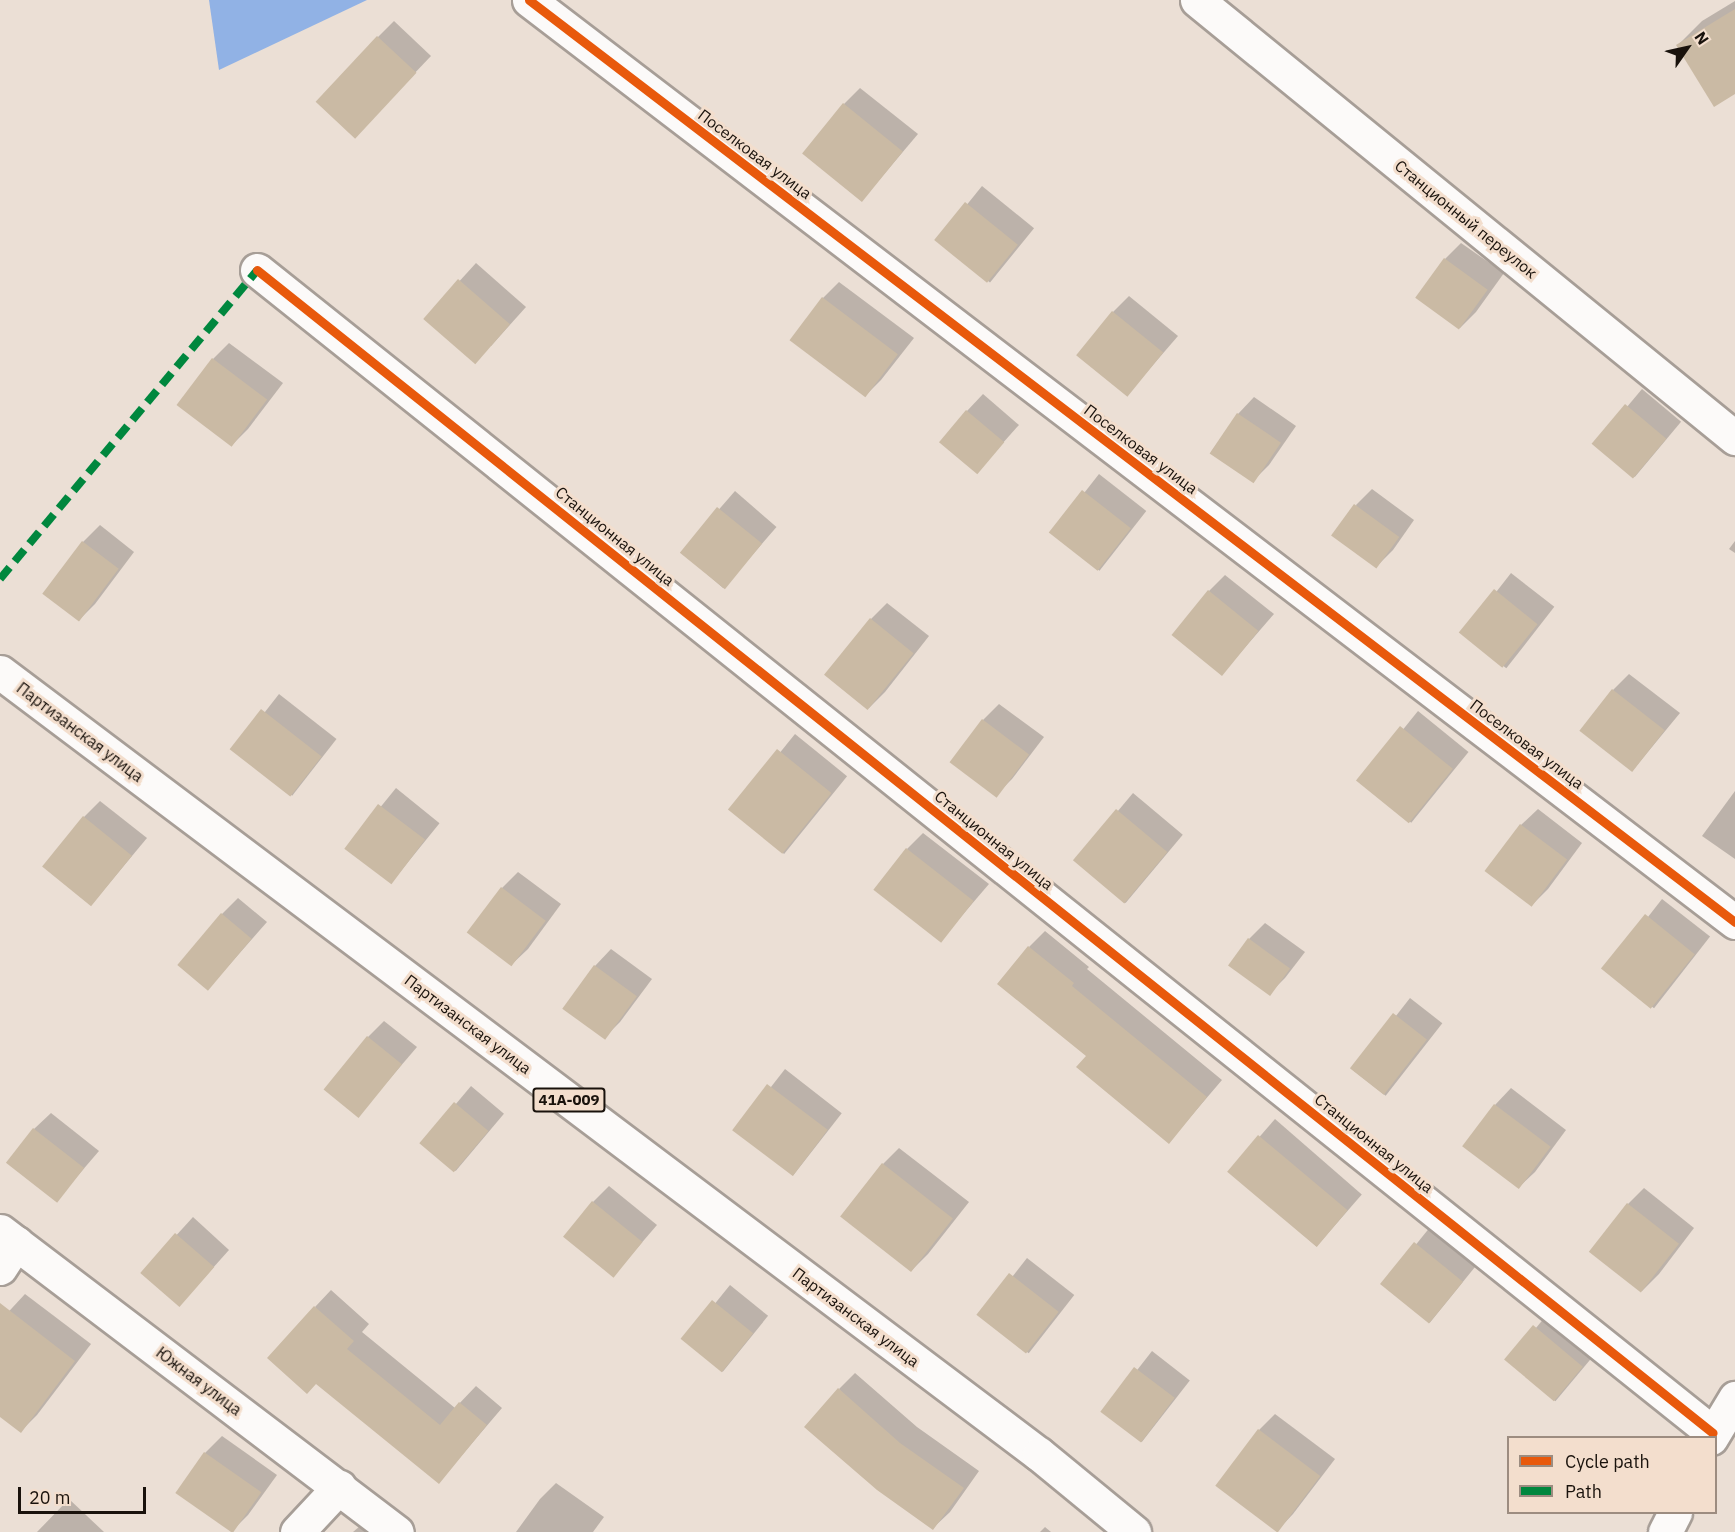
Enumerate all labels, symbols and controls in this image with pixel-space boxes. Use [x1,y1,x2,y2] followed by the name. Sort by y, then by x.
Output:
[1657,18,1717,78] north arrow
[1690,28,1713,48] text: N
[694,105,816,203] street label: Поселковая улица
[1391,156,1541,282] street label: Станционный переулок
[1080,400,1202,498] street label: Поселковая улица
[552,482,678,590] street label: Станционная улица
[13,678,147,786] street label: Партизанская улица
[1466,695,1588,793] street label: Поселковая улица
[931,786,1057,894] street label: Станционная улица
[401,970,535,1078] street label: Партизанская улица
[532,1088,606,1112] road number: 41А-009
[1311,1089,1437,1197] street label: Станционная улица
[789,1263,923,1371] street label: Партизанская улица
[152,1343,246,1419] street label: Южная улица
[1507,1436,1717,1514] legend
[1565,1450,1650,1473] text: Cycle path
[21,1475,148,1513] scale bar
[1565,1480,1602,1503] text: Path
[29,1486,71,1509] text: 20 m

